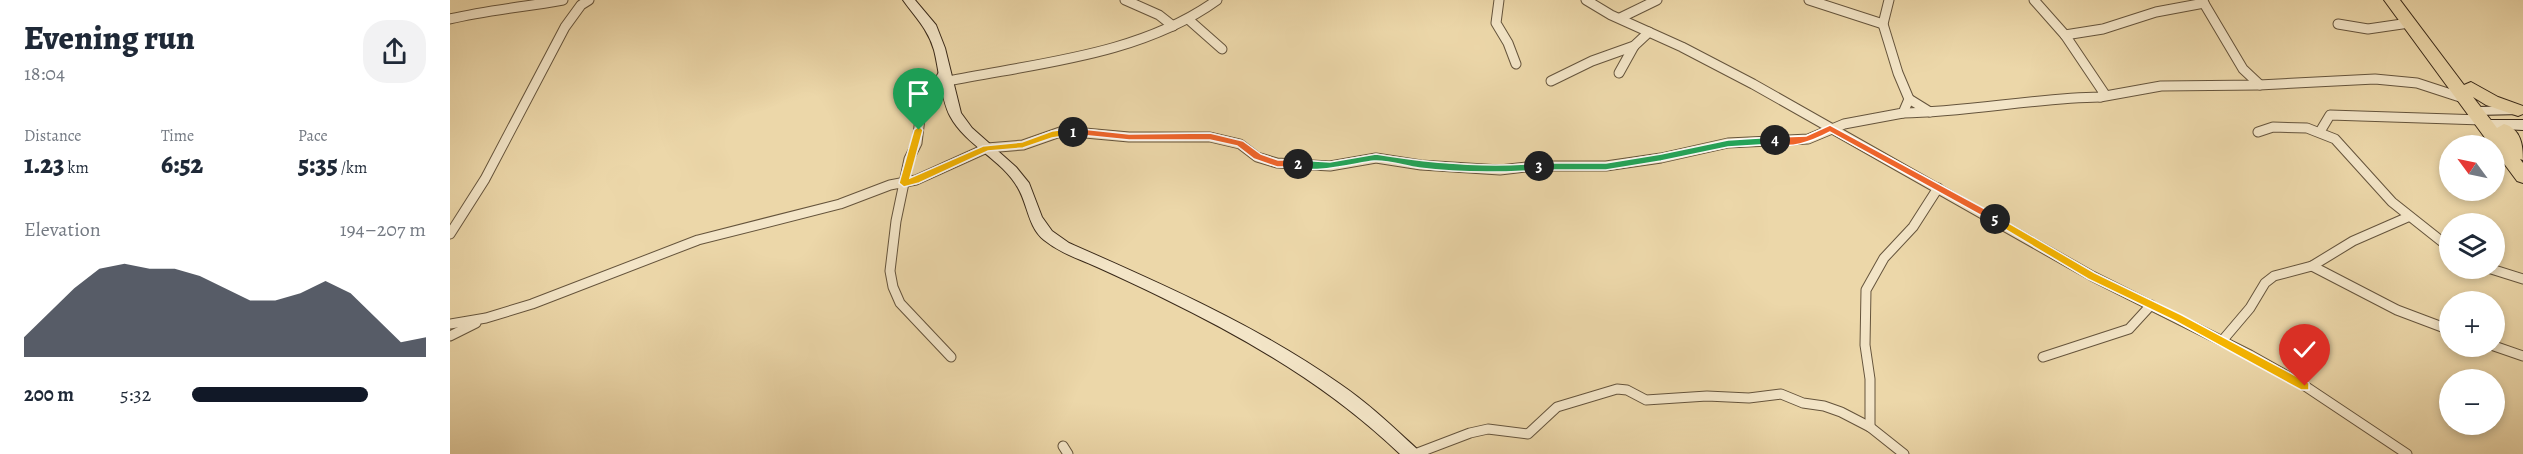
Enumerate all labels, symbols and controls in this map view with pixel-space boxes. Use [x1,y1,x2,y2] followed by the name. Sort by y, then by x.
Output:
[24,15,195,60] text: Evening run
[363,20,426,83] button: share
[24,60,65,87] text: 18:04
[893,68,944,130] pin
[902,77,935,110] icon: arrive
[1058,117,1088,147] pin: 1
[1070,121,1076,143] text: 1
[24,125,81,147] text: Distance
[161,125,194,147] text: Time
[298,125,328,147] text: Pace
[1760,125,1790,155] pin: 4
[1771,129,1779,151] text: 4
[2439,135,2505,201] north arrow
[2439,135,2505,435] map controls
[24,147,64,182] text: 1.23
[161,147,203,182] text: 6:52
[298,147,338,182] text: 5:35
[1283,149,1313,179] pin: 2
[1524,151,1554,181] pin: 3
[1294,153,1302,175] text: 2
[1536,155,1542,177] text: 3
[64,157,89,179] text: km
[338,157,367,179] text: /km
[1980,204,2010,234] pin: 5
[1992,208,1998,230] text: 5
[2439,213,2505,279] button: layers
[24,216,101,243] text: Elevation
[340,216,426,243] text: 194–207 m
[2439,291,2505,357] button: +
[2279,324,2330,386] pin
[2288,333,2321,366] icon: check
[2439,369,2505,435] button: −
[24,381,74,408] text: 200 m
[120,381,151,408] text: 5:32

